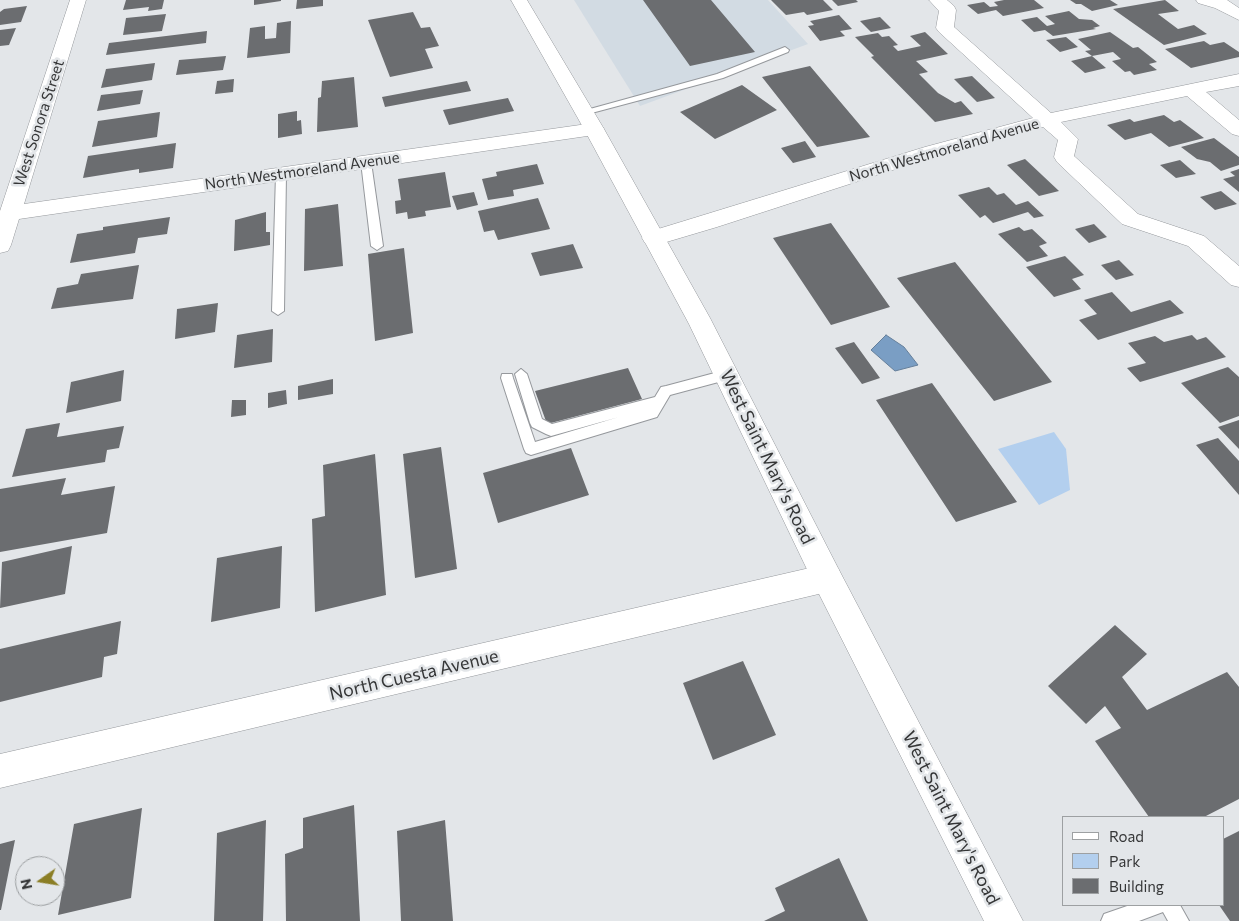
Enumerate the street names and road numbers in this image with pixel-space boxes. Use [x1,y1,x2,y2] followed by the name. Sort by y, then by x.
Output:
[10,57,68,189] street label: West Sonora Street
[847,114,1041,186] street label: North Westmoreland Avenue
[203,148,401,194] street label: North Westmoreland Avenue
[715,366,819,548] street label: West Saint Mary's Road
[327,645,501,705] street label: North Cuesta Avenue
[898,728,1004,908] street label: West Saint Mary's Road

